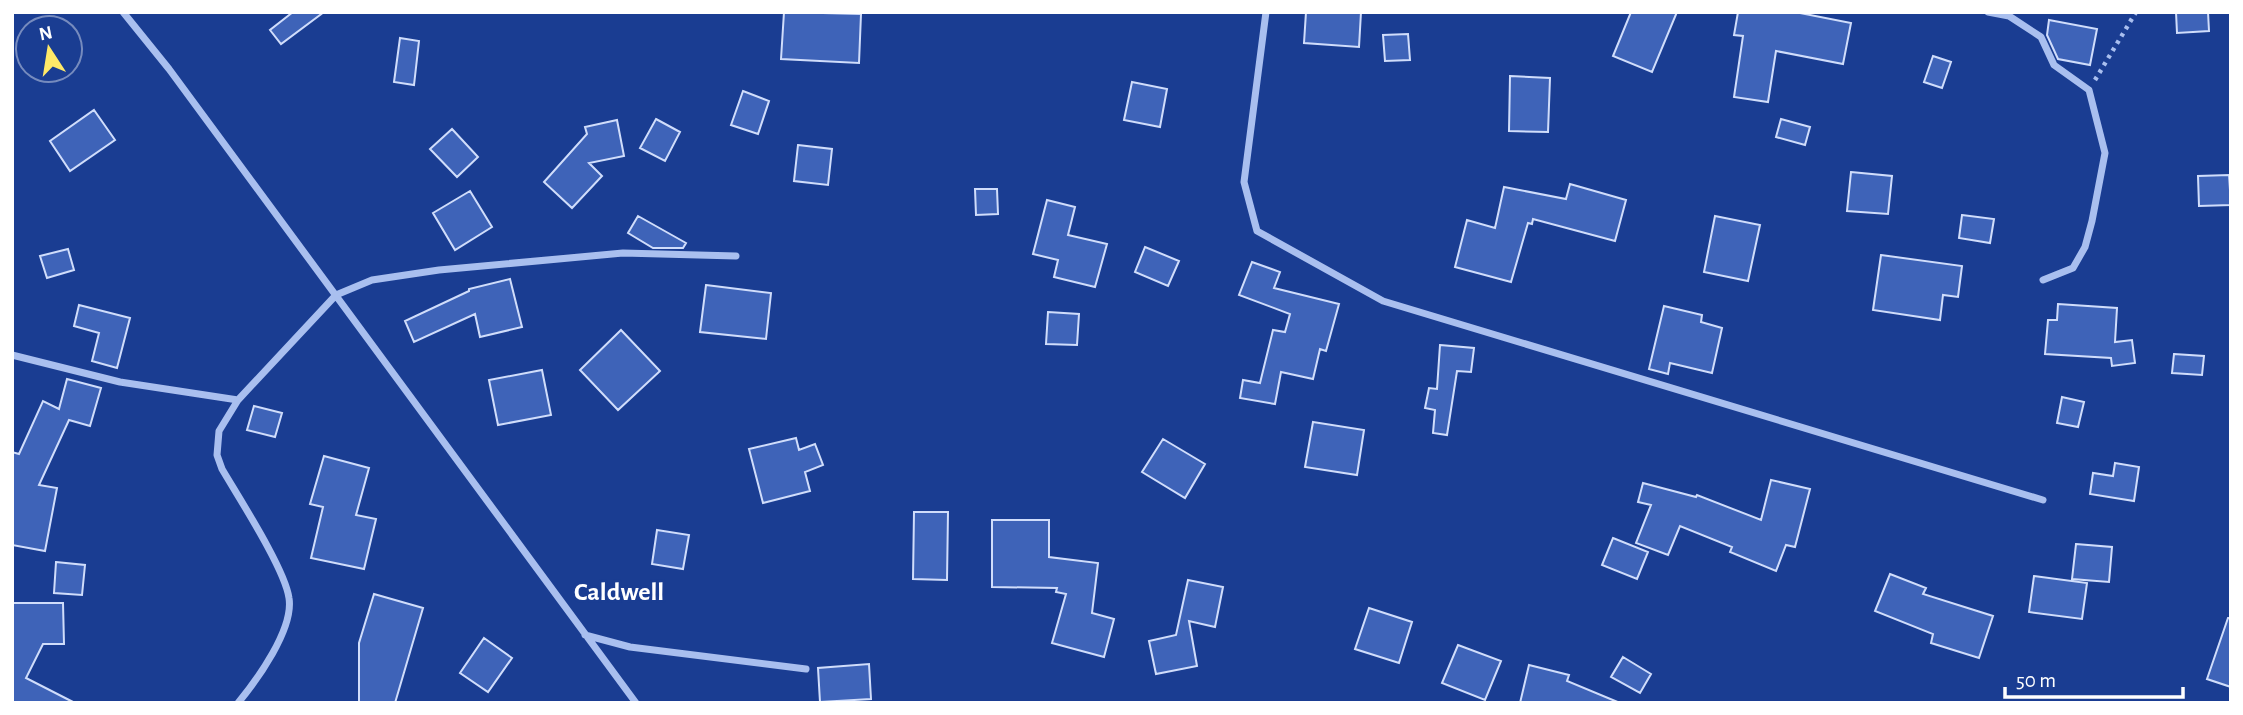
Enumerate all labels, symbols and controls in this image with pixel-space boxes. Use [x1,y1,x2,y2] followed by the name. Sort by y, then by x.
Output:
[14,14,84,84] north arrow
[37,23,54,45] text: N
[574,579,664,605] district label: Caldwell
[2005,656,2184,700] scale bar
[2016,670,2056,691] text: 50 m

